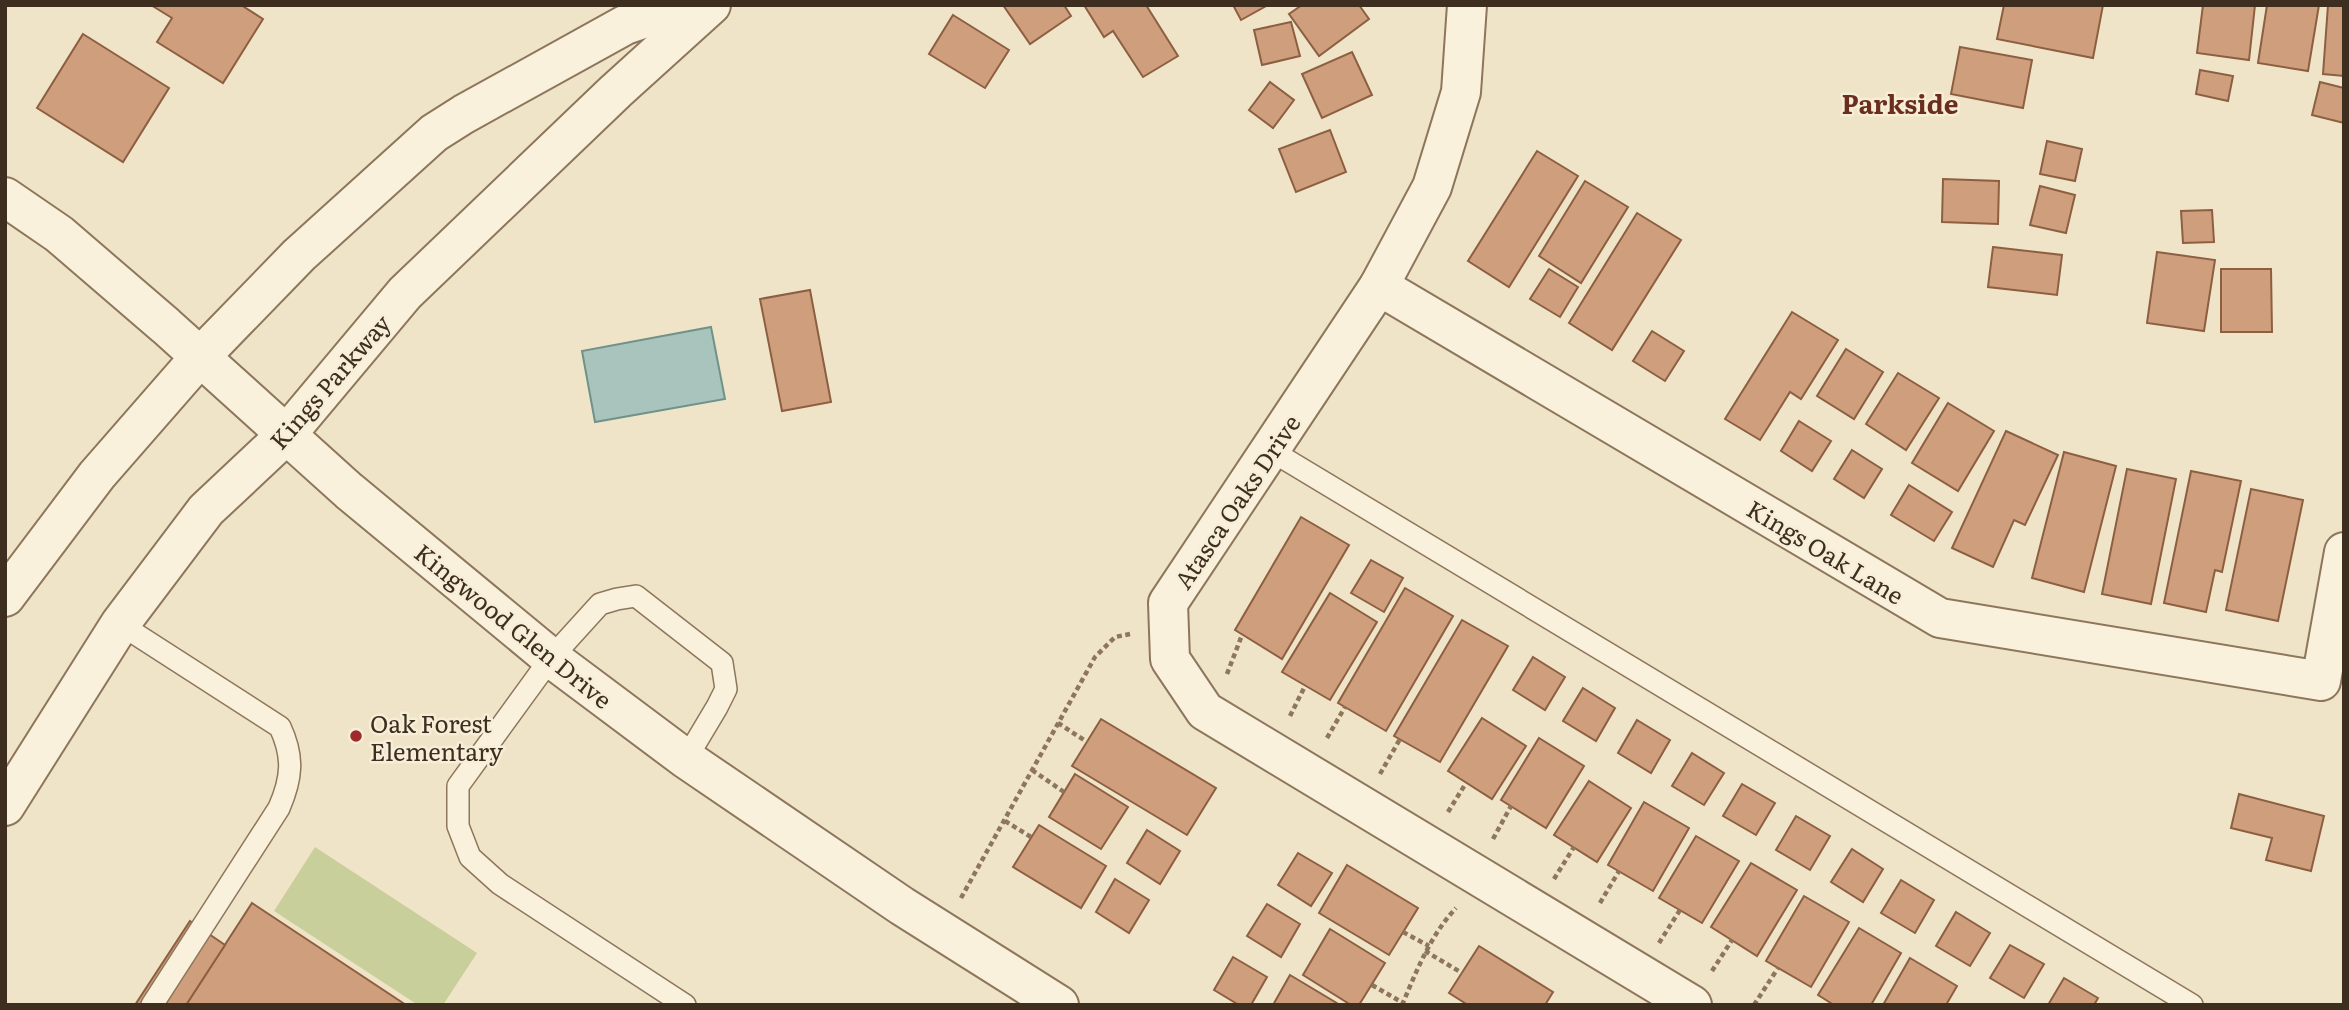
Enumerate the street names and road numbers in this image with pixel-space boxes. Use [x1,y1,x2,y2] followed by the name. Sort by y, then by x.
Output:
[260,306,398,456] street label: Kings Parkway
[1165,407,1307,595] street label: Atasca Oaks Drive
[1741,490,1911,612] street label: Kings Oak Lane
[408,534,620,716] street label: Kingwood Glen Drive

